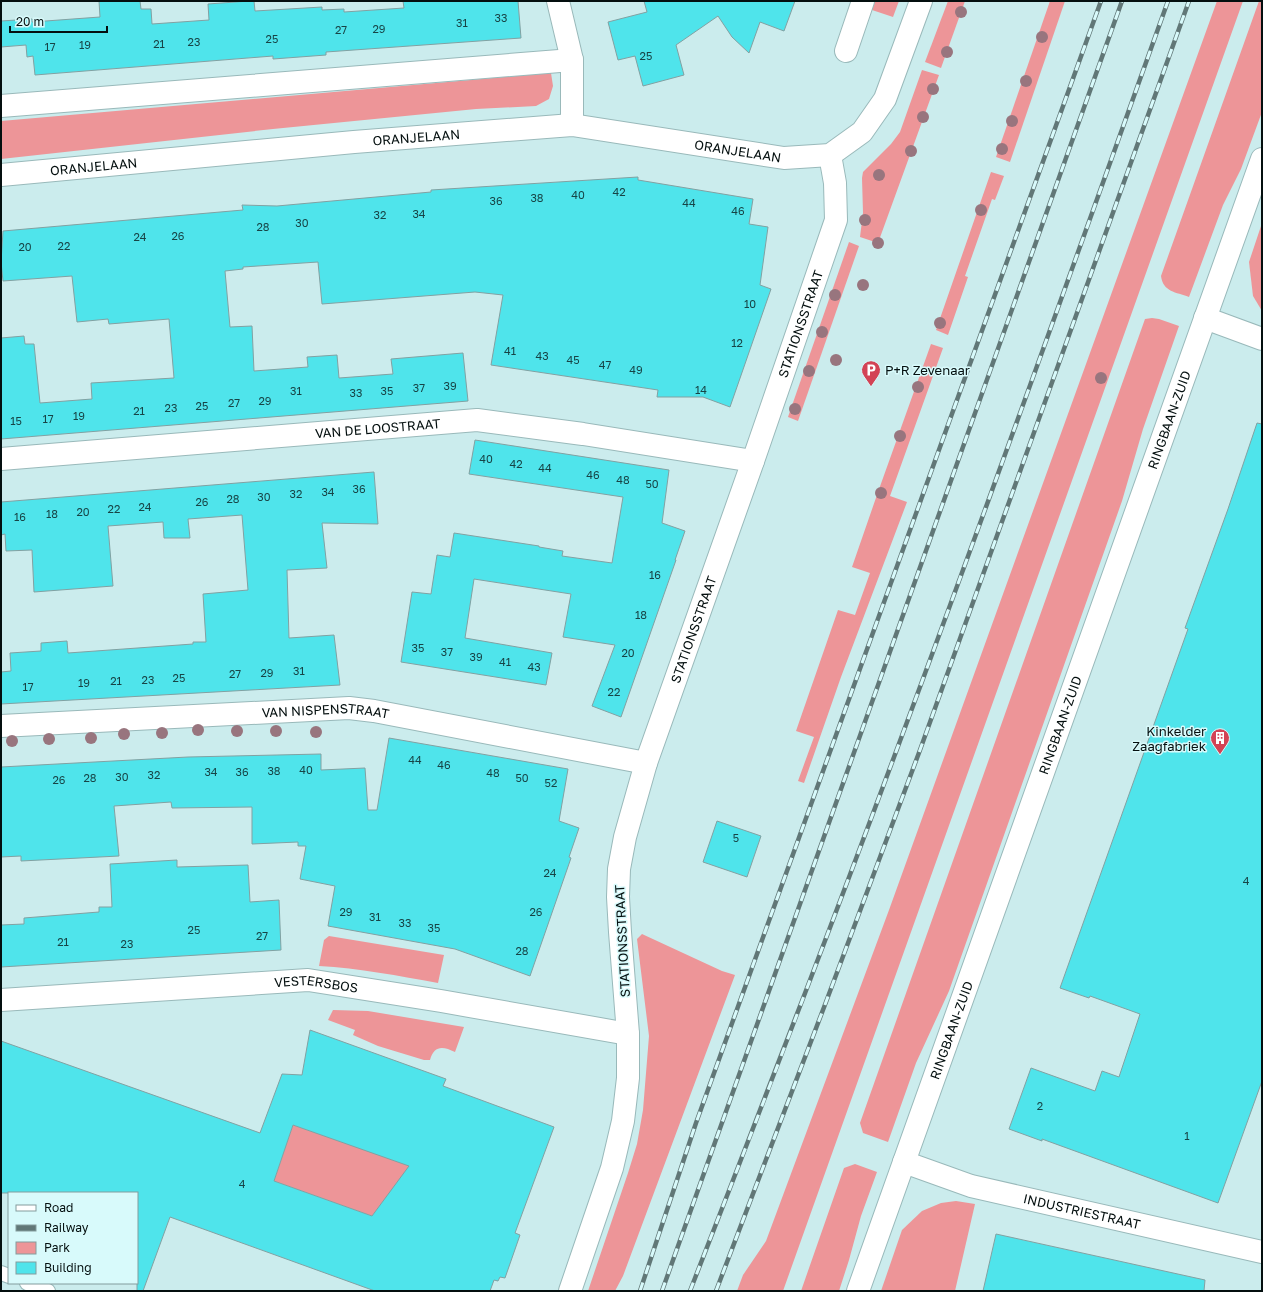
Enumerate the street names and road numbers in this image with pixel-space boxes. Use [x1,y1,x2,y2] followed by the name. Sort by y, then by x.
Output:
[372,126,461,149] street label: ORANJELAAN
[693,136,782,165] street label: ORANJELAAN
[49,154,138,178] street label: ORANJELAAN
[774,268,826,380] street label: STATIONSSTRAAT
[1144,368,1194,471] street label: RINGBAAN-ZUID
[314,415,441,441] street label: VAN DE LOOSTRAAT
[667,574,720,685] street label: STATIONSSTRAAT
[1035,674,1085,776] street label: RINGBAAN-ZUID
[261,700,391,722] street label: VAN NISPENSTRAAT
[611,884,633,998] street label: STATIONSSTRAAT
[274,972,359,996] street label: VESTERSBOS
[926,979,976,1082] street label: RINGBAAN-ZUID
[1022,1190,1142,1232] street label: INDUSTRIESTRAAT

